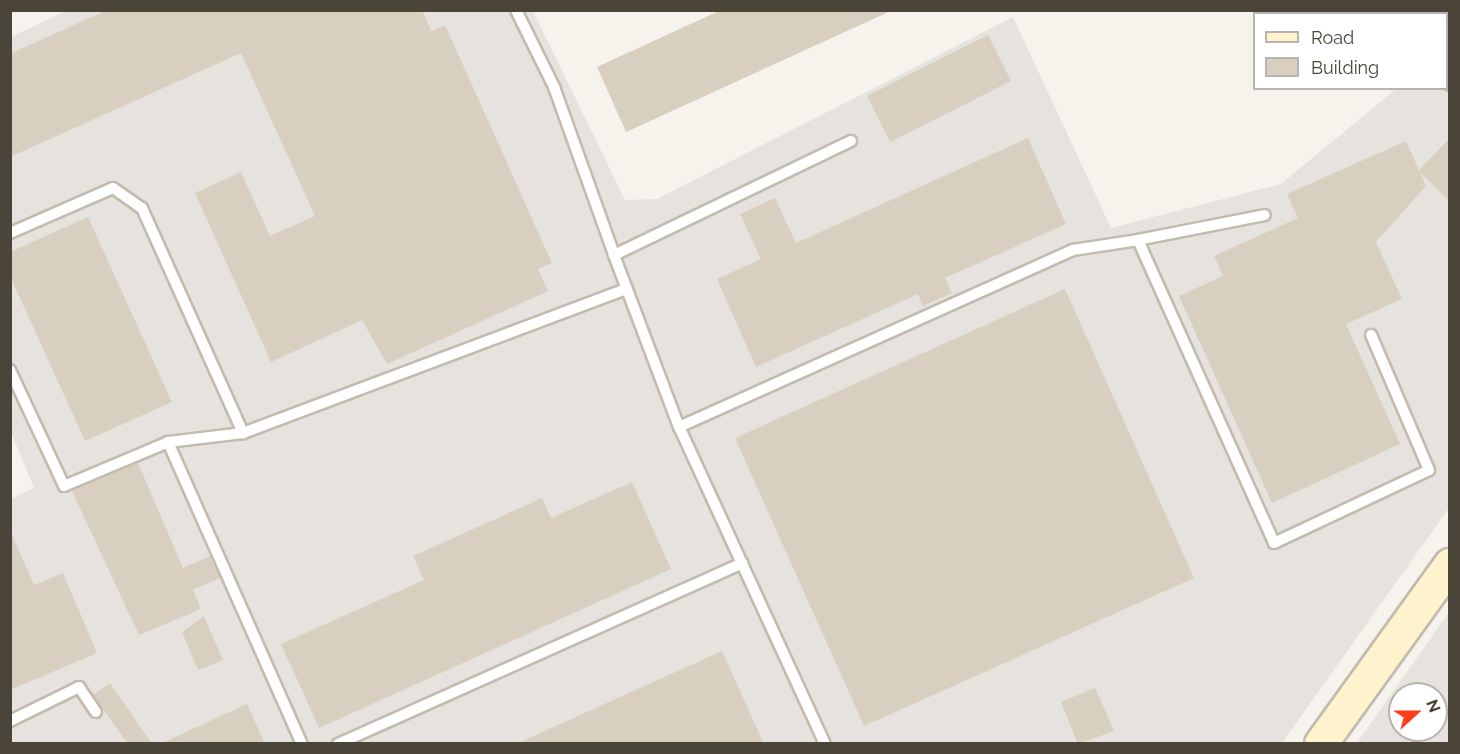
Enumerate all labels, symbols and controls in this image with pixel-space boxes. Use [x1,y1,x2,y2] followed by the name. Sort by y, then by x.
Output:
[1253,12,1448,90] legend
[1311,27,1354,48] text: Road
[1311,57,1379,78] text: Building
[1388,682,1448,742] north arrow
[1422,697,1444,715] text: N

